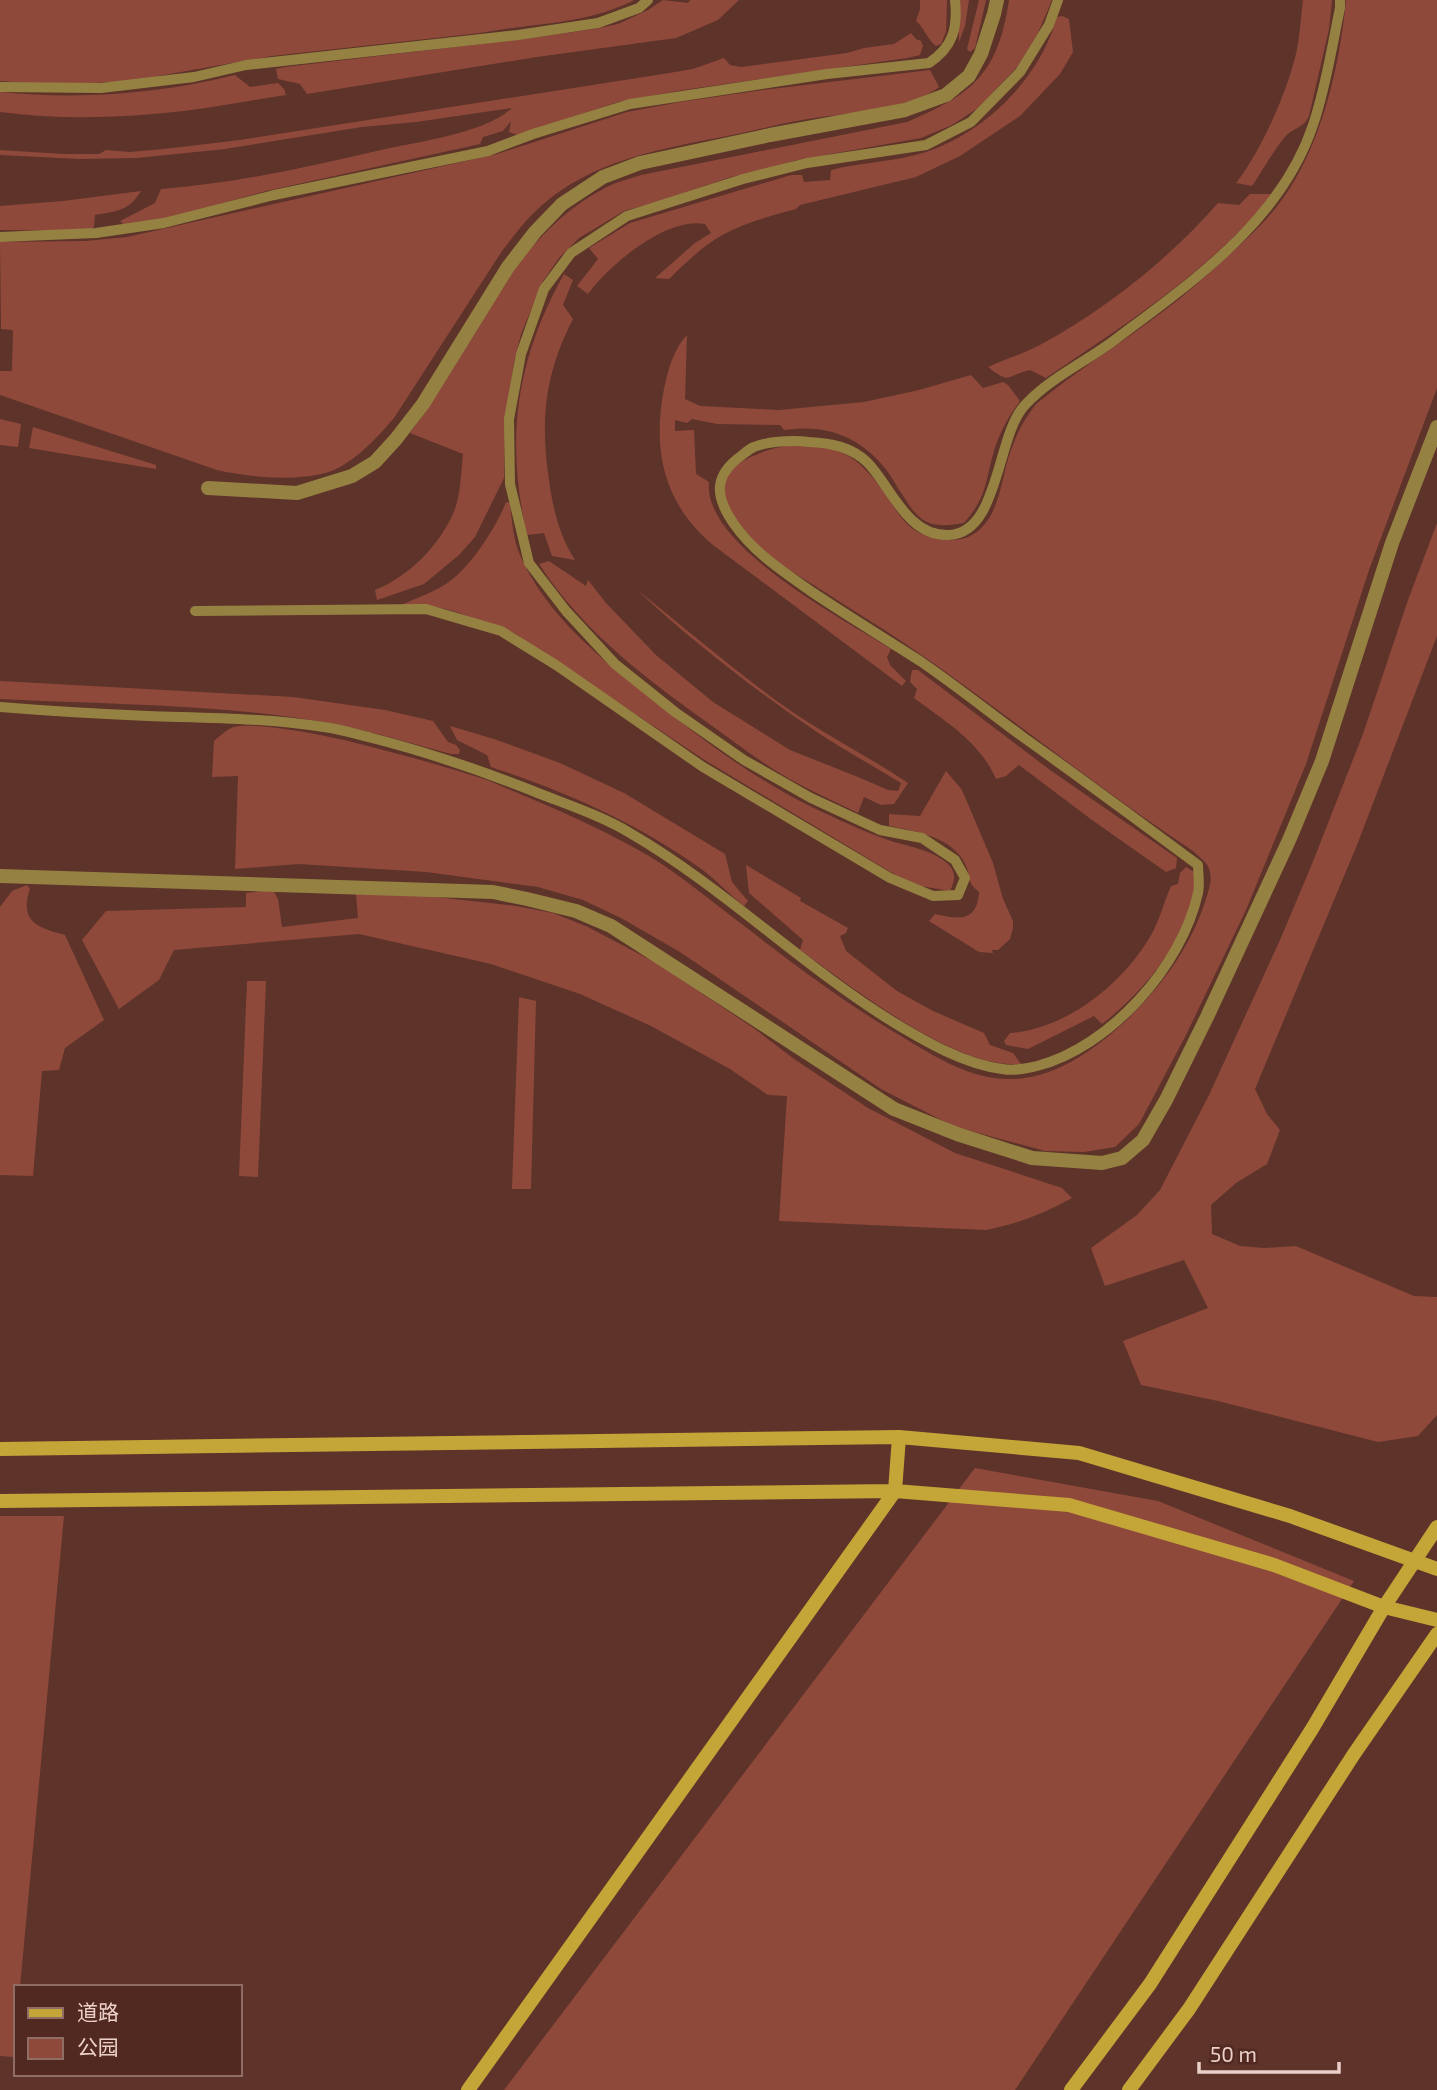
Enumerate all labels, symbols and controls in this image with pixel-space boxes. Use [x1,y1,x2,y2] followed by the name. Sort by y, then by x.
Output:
[14,1985,242,2076] legend
[77,1999,119,2024] text: 道路
[1199,2030,1339,2074] scale bar
[77,2034,119,2059] text: 公园
[1210,2041,1257,2066] text: 50 m

